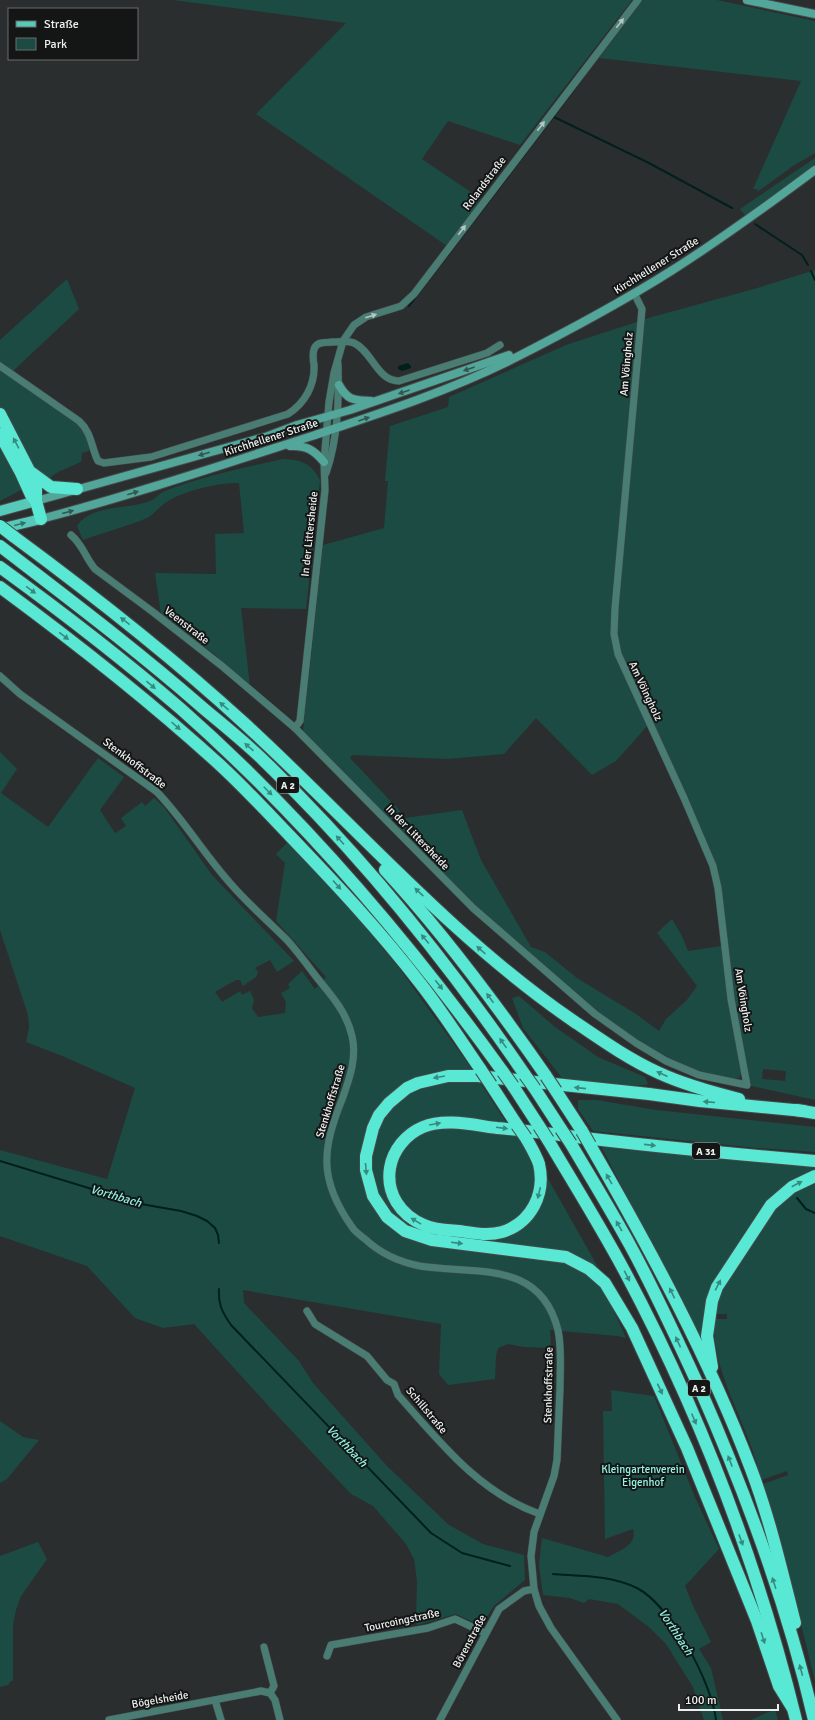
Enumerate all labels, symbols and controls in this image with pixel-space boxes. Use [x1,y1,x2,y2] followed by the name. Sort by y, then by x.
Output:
[8,8,138,60] legend
[44,17,79,32] text: Straße
[615,17,624,28] one-way arrow
[44,37,67,52] text: Park
[537,121,545,132] one-way arrow
[460,154,509,213] street label: Rolandstraße
[458,224,467,235] one-way arrow
[611,234,701,297] street label: Kirchhellener Straße
[365,313,377,319] one-way arrow
[617,331,636,397] street label: Am Vöingholz
[463,367,475,373] one-way arrow
[398,389,410,395] one-way arrow
[223,416,320,459] street label: Kirchhellener Straße
[358,416,370,422] one-way arrow
[12,437,19,449] one-way arrow
[198,451,210,457] one-way arrow
[127,489,139,495] one-way arrow
[299,491,320,577] street label: In der Littersheide
[62,508,74,514] one-way arrow
[14,521,26,527] one-way arrow
[26,586,37,594] one-way arrow
[162,604,212,647] street label: Veenstraße
[120,617,131,626] one-way arrow
[59,632,70,640] one-way arrow
[626,659,665,723] street label: Am Vöingholz
[146,680,157,689] one-way arrow
[219,701,230,710] one-way arrow
[171,721,181,731] one-way arrow
[100,735,169,792] street label: Stenkhoffstraße
[244,743,255,752] one-way arrow
[277,777,299,793] road number: A 2
[263,786,273,796] one-way arrow
[383,802,452,873] street label: In der Littersheide
[335,835,345,845] one-way arrow
[332,880,342,890] one-way arrow
[414,888,424,897] one-way arrow
[420,933,429,944] one-way arrow
[476,946,487,955] one-way arrow
[732,967,755,1033] street label: Am Vöingholz
[435,979,444,990] one-way arrow
[486,993,494,1004] one-way arrow
[499,1037,507,1048] one-way arrow
[313,1063,348,1139] street label: Stenkhoffstraße
[656,1071,667,1077] one-way arrow
[433,1074,445,1080] one-way arrow
[574,1085,586,1091] one-way arrow
[703,1099,715,1106] one-way arrow
[429,1121,441,1127] one-way arrow
[496,1125,508,1131] one-way arrow
[644,1142,656,1148] one-way arrow
[692,1143,720,1159] road number: A 31
[363,1163,370,1175] one-way arrow
[606,1173,613,1185] one-way arrow
[791,1180,803,1187] one-way arrow
[89,1182,144,1211] water label: Vorthbach
[536,1187,542,1199] one-way arrow
[410,1217,422,1224] one-way arrow
[615,1220,622,1232] one-way arrow
[451,1240,463,1246] one-way arrow
[623,1270,630,1282] one-way arrow
[715,1280,721,1291] one-way arrow
[669,1287,675,1298] one-way arrow
[675,1336,681,1348] one-way arrow
[541,1347,556,1423] street label: Stenkhoffstraße
[688,1380,710,1396] road number: A 2
[657,1383,663,1394] one-way arrow
[403,1384,450,1436] street label: Schillstraße
[691,1413,697,1424] one-way arrow
[323,1422,371,1471] water label: Vorthbach
[727,1454,733,1466] one-way arrow
[601,1463,685,1489] park label: Kleingartenverein Eigenhof
[739,1534,745,1546] one-way arrow
[771,1577,777,1589] one-way arrow
[363,1606,441,1635] street label: Tourcoingstraße
[655,1606,696,1659] water label: Vorthbach
[450,1612,489,1670] street label: Börenstraße
[760,1633,766,1645] one-way arrow
[798,1664,804,1676] one-way arrow
[679,1686,778,1712] scale bar
[131,1688,190,1711] street label: Bögelsheide
[685,1693,717,1708] text: 100 m

